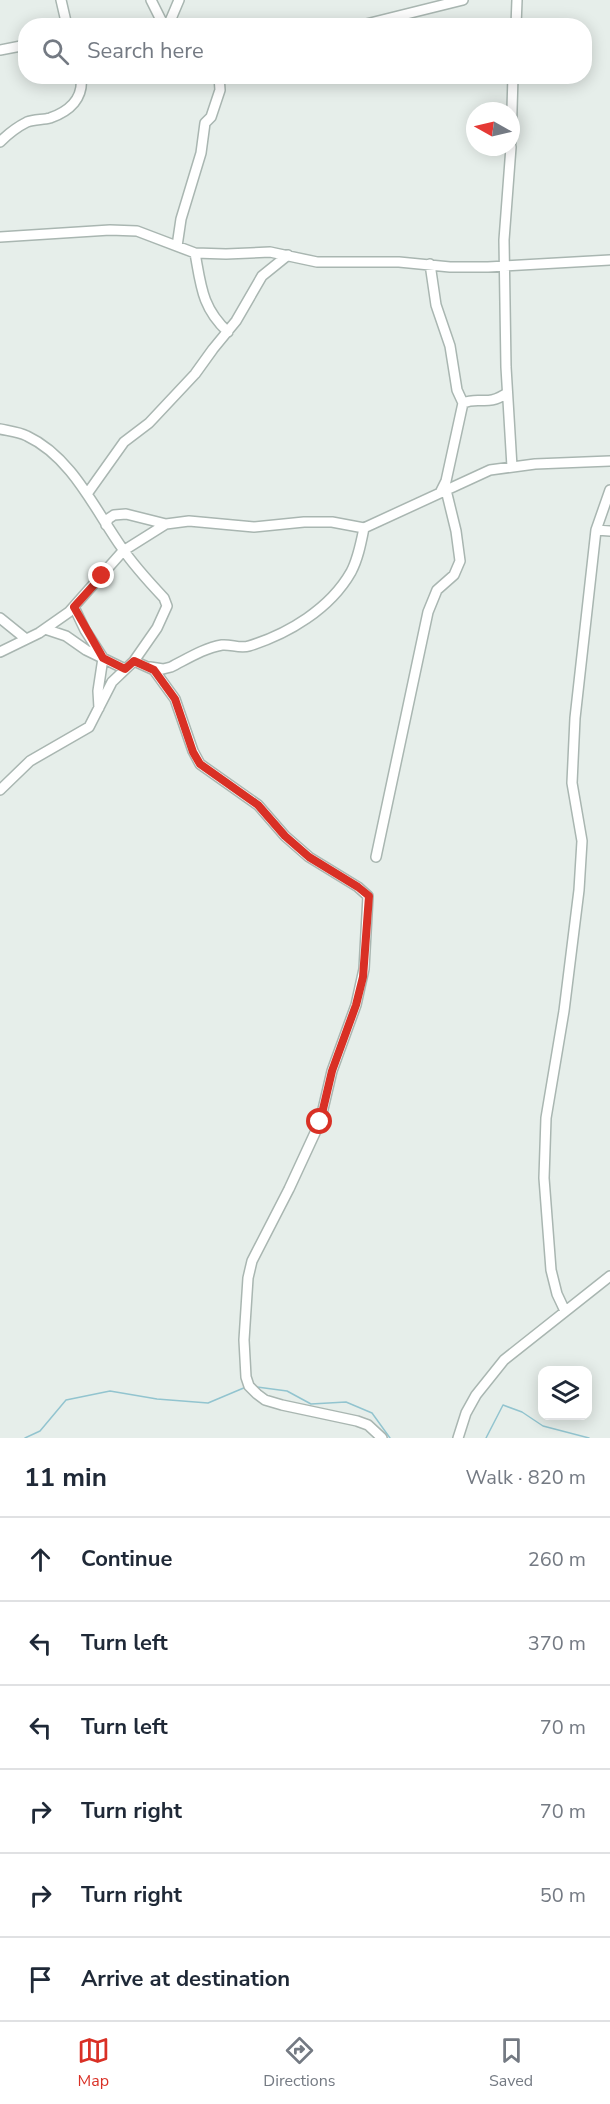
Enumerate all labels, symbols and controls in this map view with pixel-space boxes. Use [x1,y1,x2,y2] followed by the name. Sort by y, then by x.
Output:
[18,18,592,84] search box
[39,35,72,68] icon: search
[87,36,204,66] text: Search here
[466,102,520,156] north arrow
[88,562,114,588] route end
[306,1108,332,1134] route start
[538,1366,592,1420] map controls
[538,1366,592,1420] button: layers
[24,1460,107,1495] text: 11 min
[466,1464,586,1491] text: Walk · 820 m
[24,1543,57,1576] icon: ahead
[81,1544,172,1574] text: Continue
[528,1546,586,1573] text: 260 m
[24,1627,57,1660] icon: left
[81,1628,168,1658] text: Turn left
[528,1630,586,1657] text: 370 m
[24,1711,57,1744] icon: left
[81,1712,168,1742] text: Turn left
[540,1714,586,1741] text: 70 m
[24,1795,57,1828] icon: right
[81,1796,182,1826] text: Turn right
[540,1798,586,1825] text: 70 m
[24,1879,57,1912] icon: right
[81,1880,182,1910] text: Turn right
[540,1882,586,1909] text: 50 m
[24,1963,57,1996] icon: arrive
[81,1964,290,1994] text: Arrive at destination
[77,2034,110,2092] tab: Map
[263,2034,335,2092] tab: Directions
[489,2034,533,2092] tab: Saved

